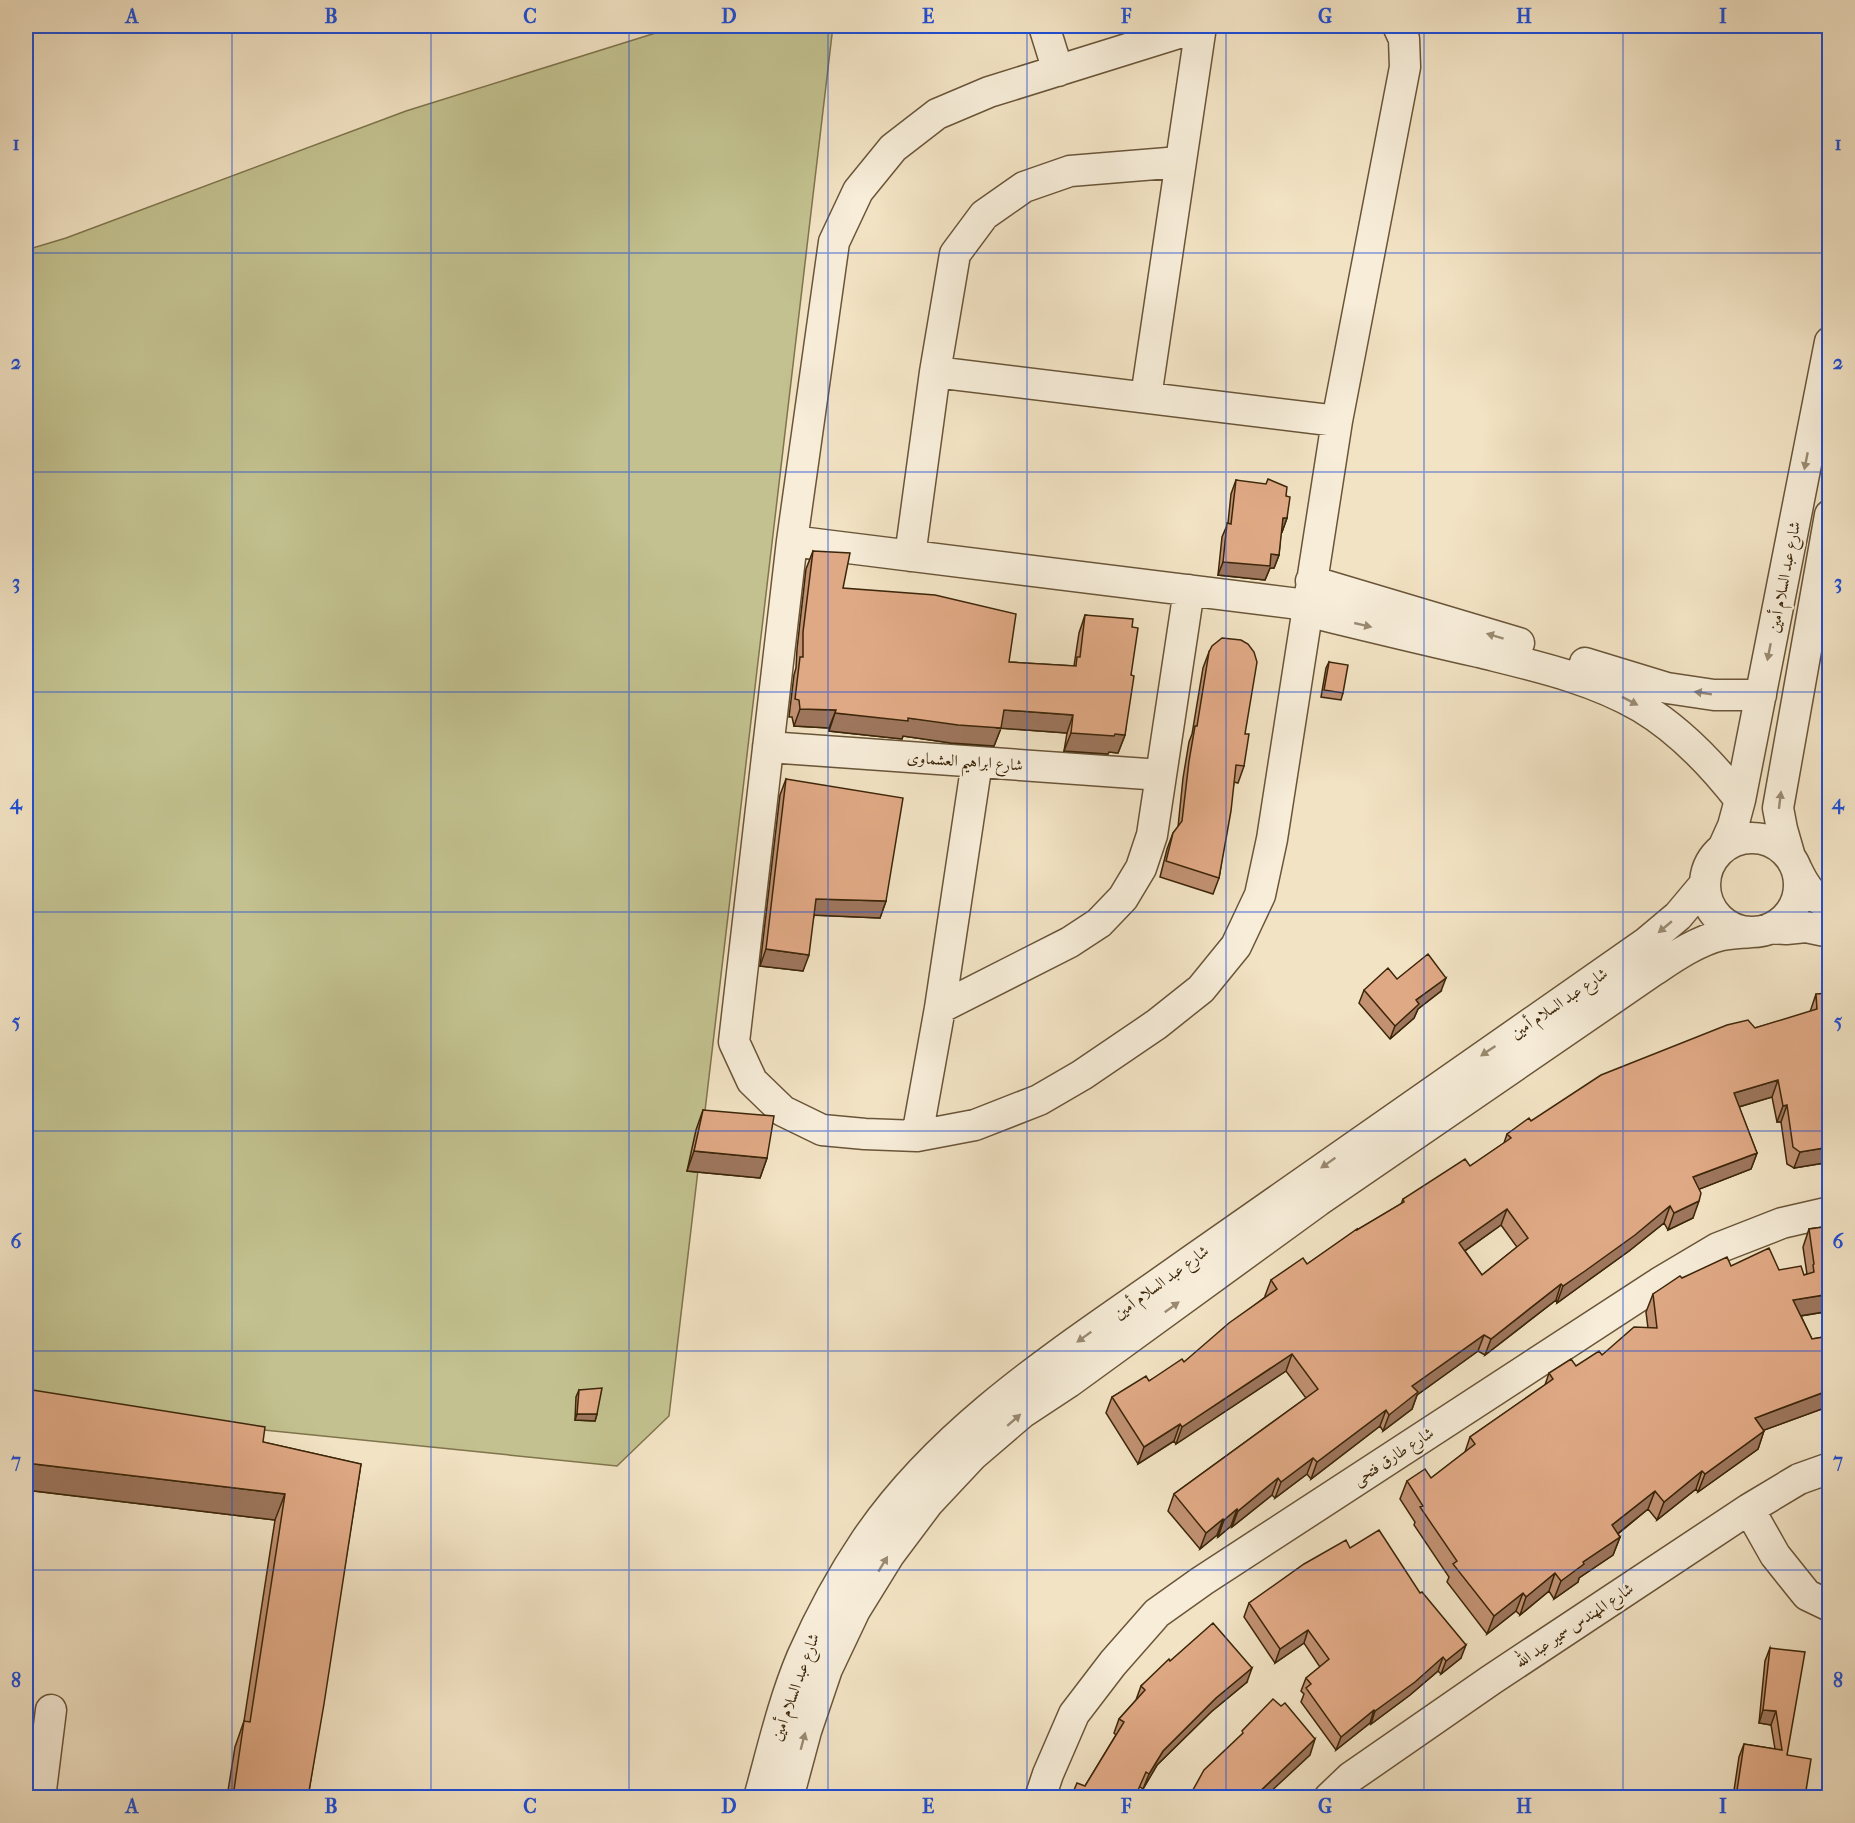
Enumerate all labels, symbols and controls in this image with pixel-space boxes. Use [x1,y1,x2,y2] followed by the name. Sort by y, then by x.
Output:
[124,5,140,28] text: A
[324,5,338,28] text: B
[523,5,537,28] text: C
[721,5,737,28] text: D
[922,5,934,28] text: E
[1120,5,1132,28] text: F
[1318,5,1332,28] text: G
[1516,5,1532,28] text: H
[1719,5,1727,28] text: I
[12,132,20,155] text: 1
[1834,132,1842,155] text: 1
[11,351,21,374] text: 2
[1833,351,1843,374] text: 2
[1801,452,1810,471] one-way arrow
[1762,519,1809,635] street label: شارع عبد السلام أمين
[12,571,20,594] text: 3
[1834,571,1842,594] text: 3
[1354,620,1372,630] one-way arrow
[1486,631,1504,640] one-way arrow
[1764,643,1773,662] one-way arrow
[1693,689,1712,698] one-way arrow
[1622,697,1639,706] one-way arrow
[906,747,1024,782] street label: شارع ابراهيم العشماوى
[9,791,23,815] text: 4
[1776,791,1785,810] one-way arrow
[1831,791,1845,815] text: 4
[1658,920,1673,933] one-way arrow
[1506,962,1614,1047] street label: شارع عبد السلام أمين
[12,1010,21,1033] text: 5
[1834,1010,1843,1033] text: 5
[1480,1045,1496,1056] one-way arrow
[1321,1157,1337,1169] one-way arrow
[11,1230,23,1253] text: 6
[1833,1230,1845,1253] text: 6
[1109,1240,1215,1327] street label: شارع عبد السلام أمين
[1164,1301,1180,1313] one-way arrow
[1077,1331,1092,1343] one-way arrow
[1006,1414,1021,1427] one-way arrow
[1349,1423,1439,1493] street label: شارع طارق فتحى
[10,1449,21,1472] text: 7
[1832,1449,1843,1472] text: 7
[878,1556,889,1572] one-way arrow
[1510,1576,1639,1675] street label: شارع المهندس سمير عبد الله
[765,1630,828,1745] street label: شارع عبد السلام أمين
[11,1669,21,1692] text: 8
[1833,1669,1843,1692] text: 8
[799,1732,808,1750] one-way arrow
[124,1795,140,1818] text: A
[324,1795,338,1818] text: B
[523,1795,537,1818] text: C
[721,1795,737,1818] text: D
[922,1795,934,1818] text: E
[1120,1795,1132,1818] text: F
[1318,1795,1332,1818] text: G
[1516,1795,1532,1818] text: H
[1719,1795,1727,1818] text: I

